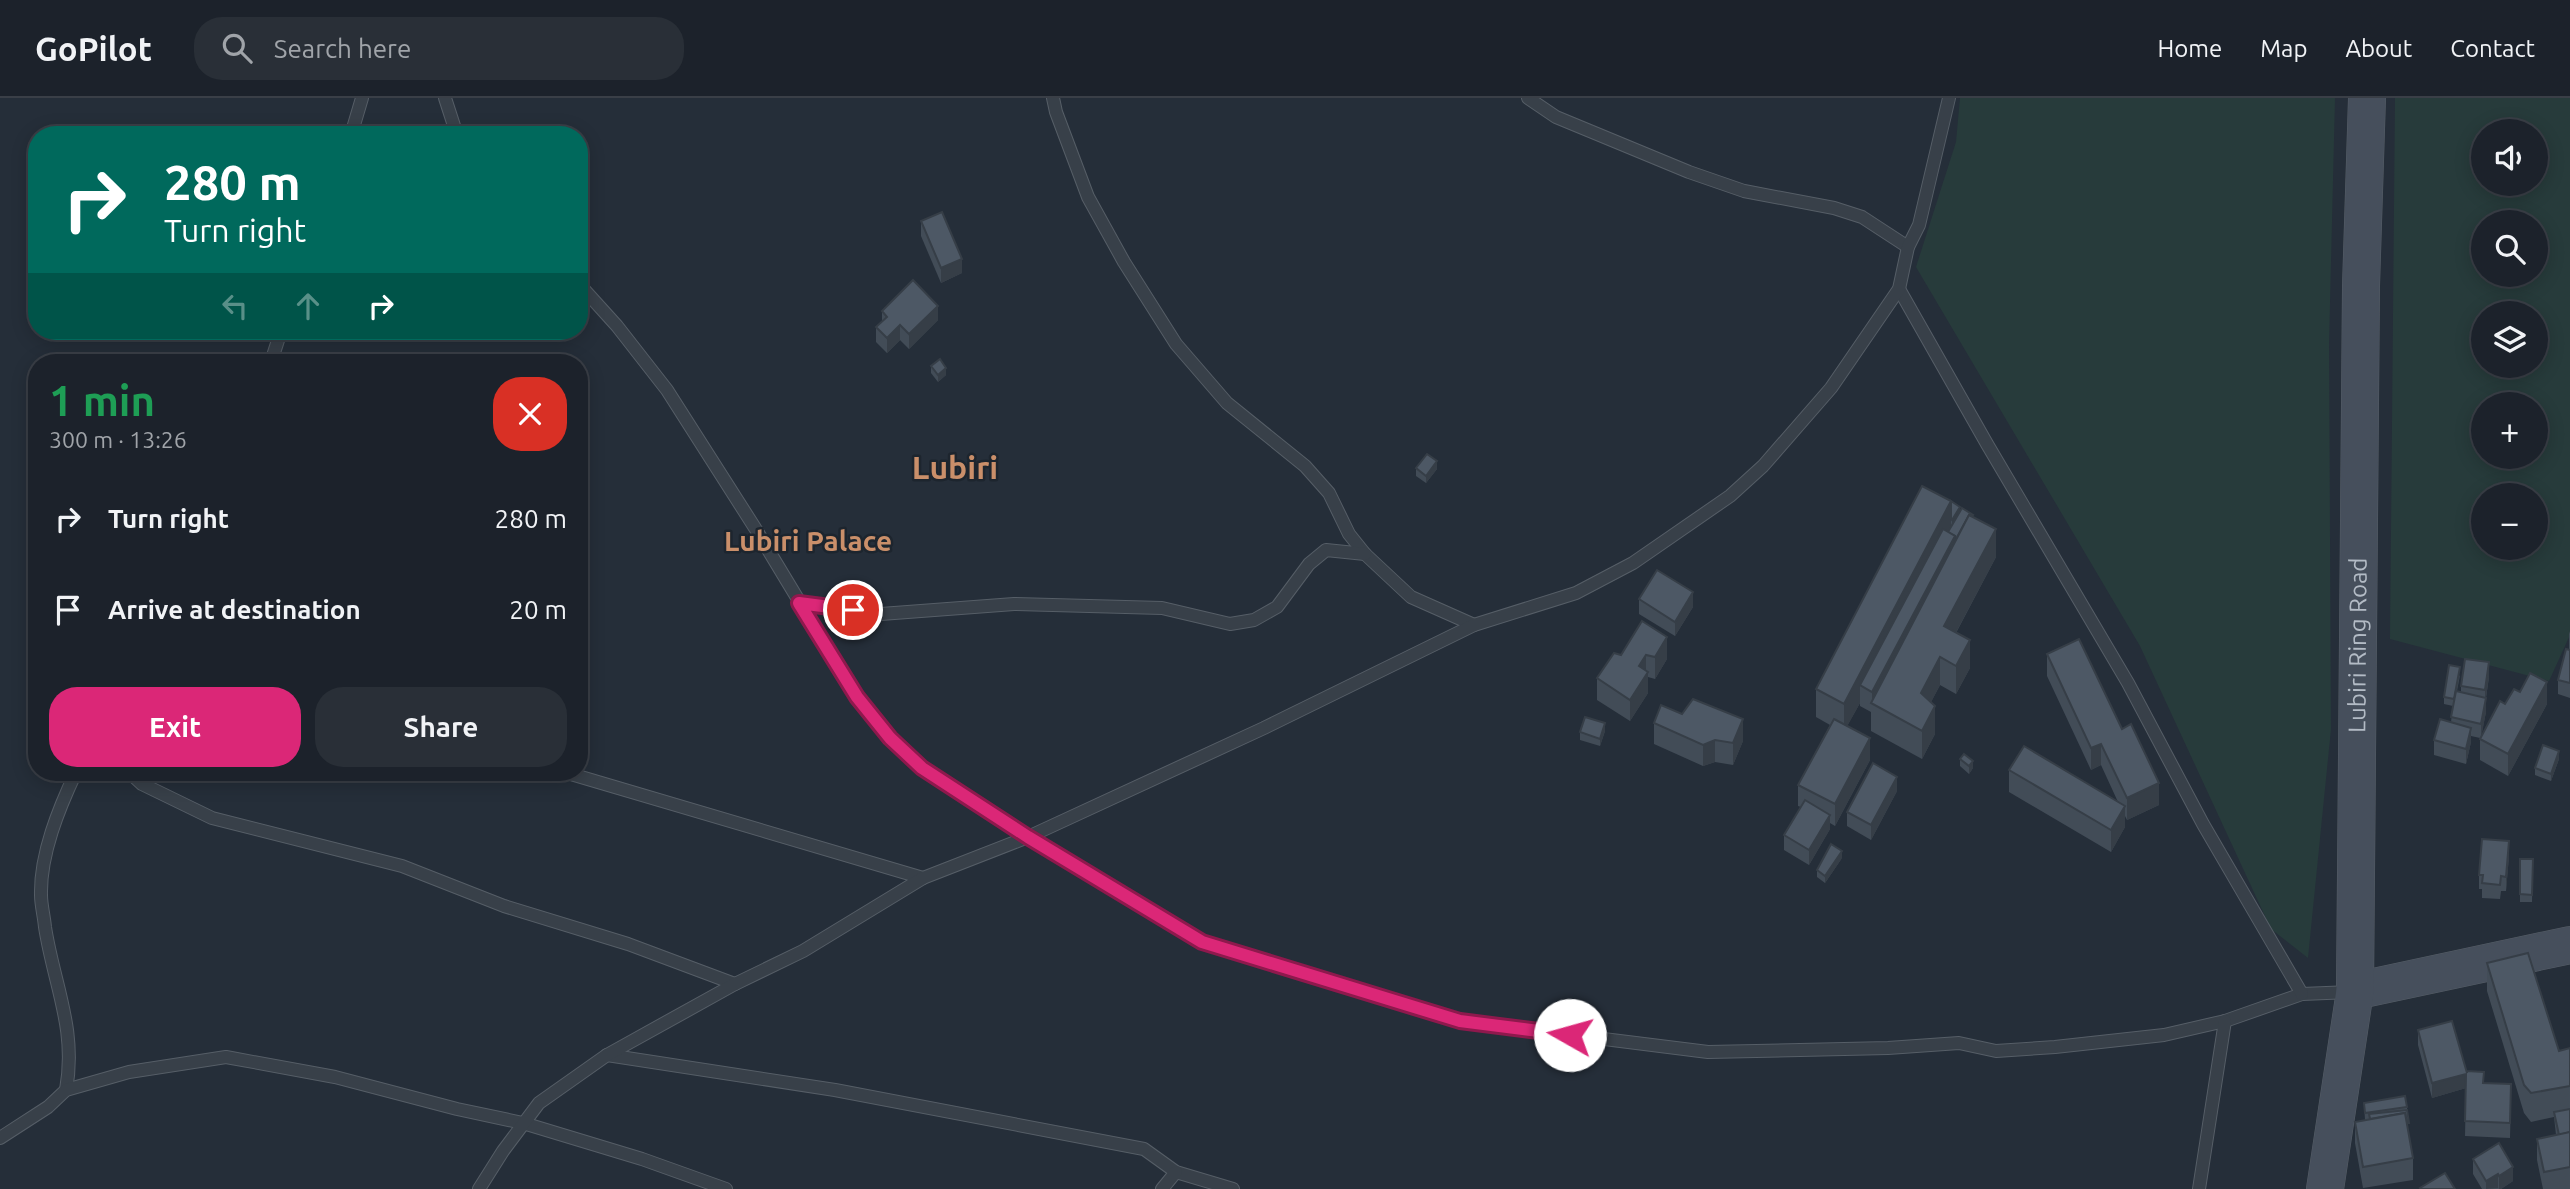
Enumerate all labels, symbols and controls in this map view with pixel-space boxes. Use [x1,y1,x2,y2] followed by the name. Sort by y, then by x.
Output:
[194,17,684,80] search box
[218,29,256,67] icon: search
[35,30,152,67] text: GoPilot
[274,34,411,63] text: Search here
[2157,35,2222,62] text: Home
[2260,35,2307,62] text: Map
[2345,35,2412,62] text: About
[2450,35,2535,62] text: Contact
[2471,119,2548,560] map controls
[2471,119,2548,196] button: sound
[49,154,140,245] icon: right
[164,154,301,209] text: 280 m
[2471,210,2548,287] button: search
[164,212,306,248] text: Turn right
[216,287,254,325] icon: left
[289,287,327,325] icon: ahead
[362,287,400,325] icon: right
[2471,301,2548,378] button: layers
[49,377,155,424] text: 1 min
[493,377,567,451] button: close
[2471,392,2548,469] button: +
[49,427,187,452] text: 300 m · 13:26
[912,449,998,485] district label: Lubiri
[2471,483,2548,560] button: −
[49,500,87,538] icon: right
[108,504,229,533] text: Turn right
[495,504,567,533] text: 280 m
[724,525,892,556] district label: Lubiri Palace
[2343,557,2372,733] street label: Lubiri Ring Road
[823,580,883,640] pin
[49,591,87,629] icon: arrive
[834,591,872,629] icon: arrive
[108,595,361,624] text: Arrive at destination
[509,595,567,624] text: 20 m
[49,687,301,767] button: Exit
[315,687,567,767] button: Share
[1533,998,1607,1072] position arrow

